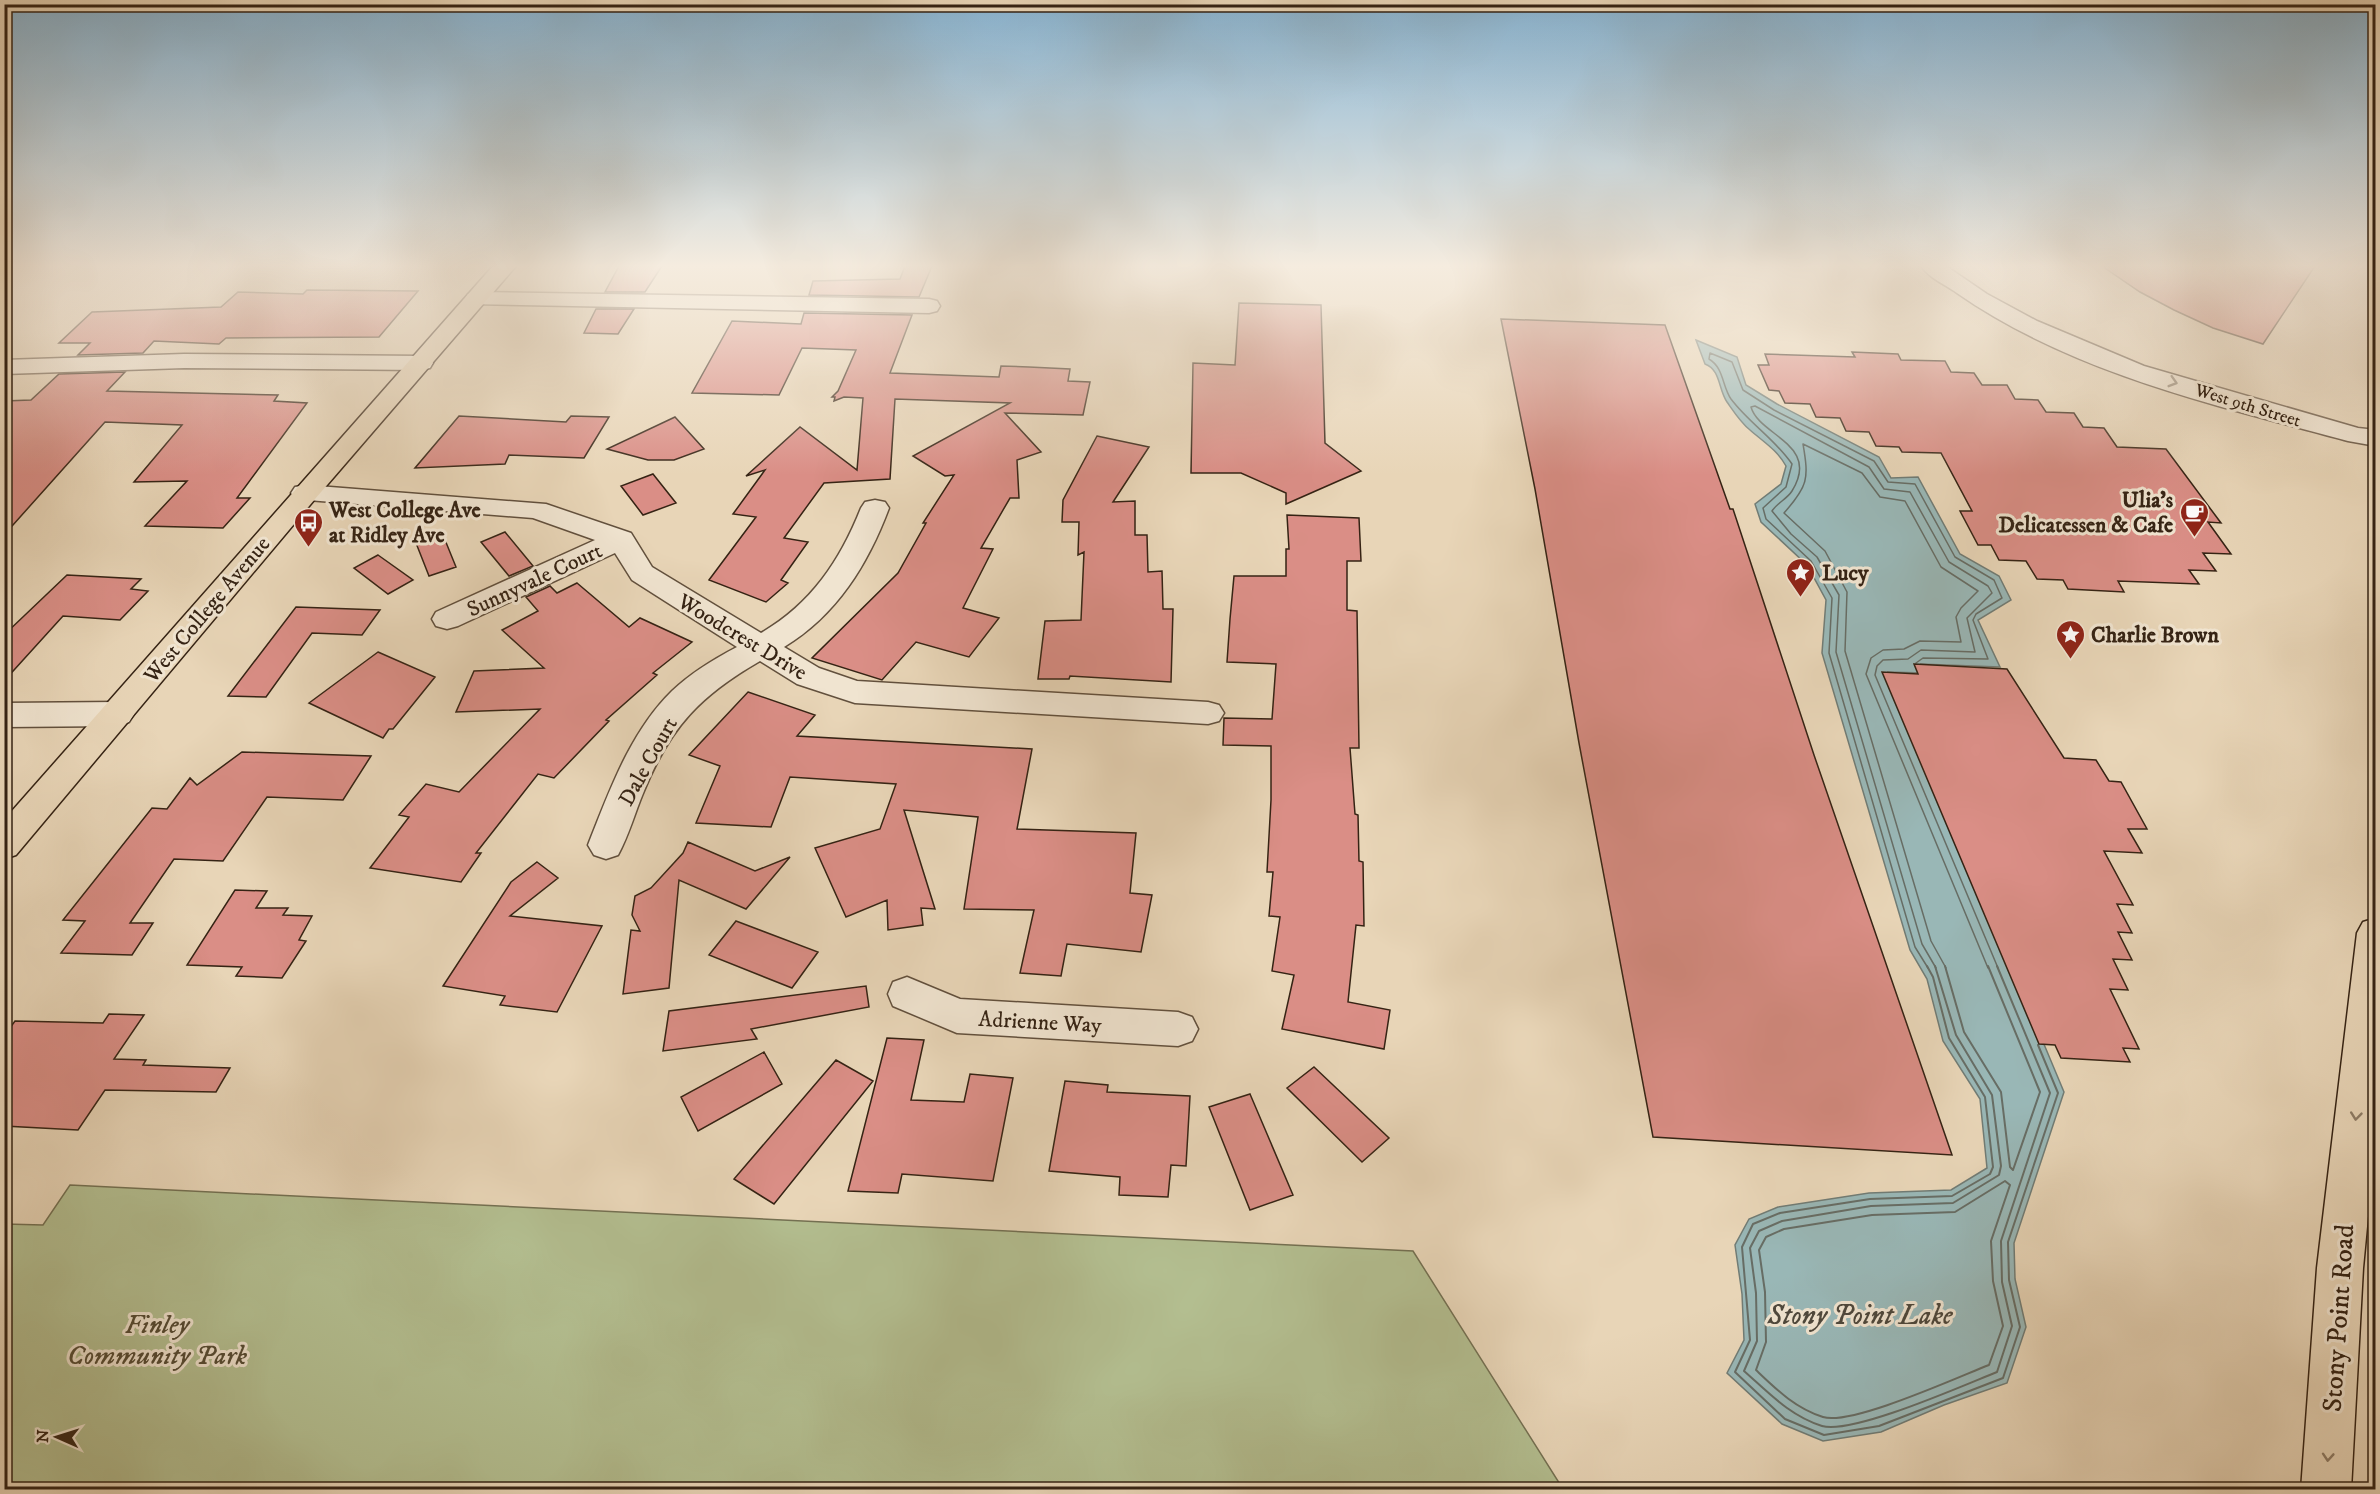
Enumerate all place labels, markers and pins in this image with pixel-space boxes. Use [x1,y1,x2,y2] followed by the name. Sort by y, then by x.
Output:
[1999,487,2174,539] place label: Ulia's Delicatessen & Cafe
[2178,496,2210,538] cafe icon: Ulia's Delicatessen & Cafe
[328,497,481,549] place label: West College Ave at Ridley Ave
[292,506,324,548] bus stop icon: West College Ave at Ridley Ave
[1785,556,1817,598] place icon: Lucy
[1822,560,1869,587] place label: Lucy
[2054,618,2086,660] place icon: Charlie Brown
[2091,622,2219,649] place label: Charlie Brown

